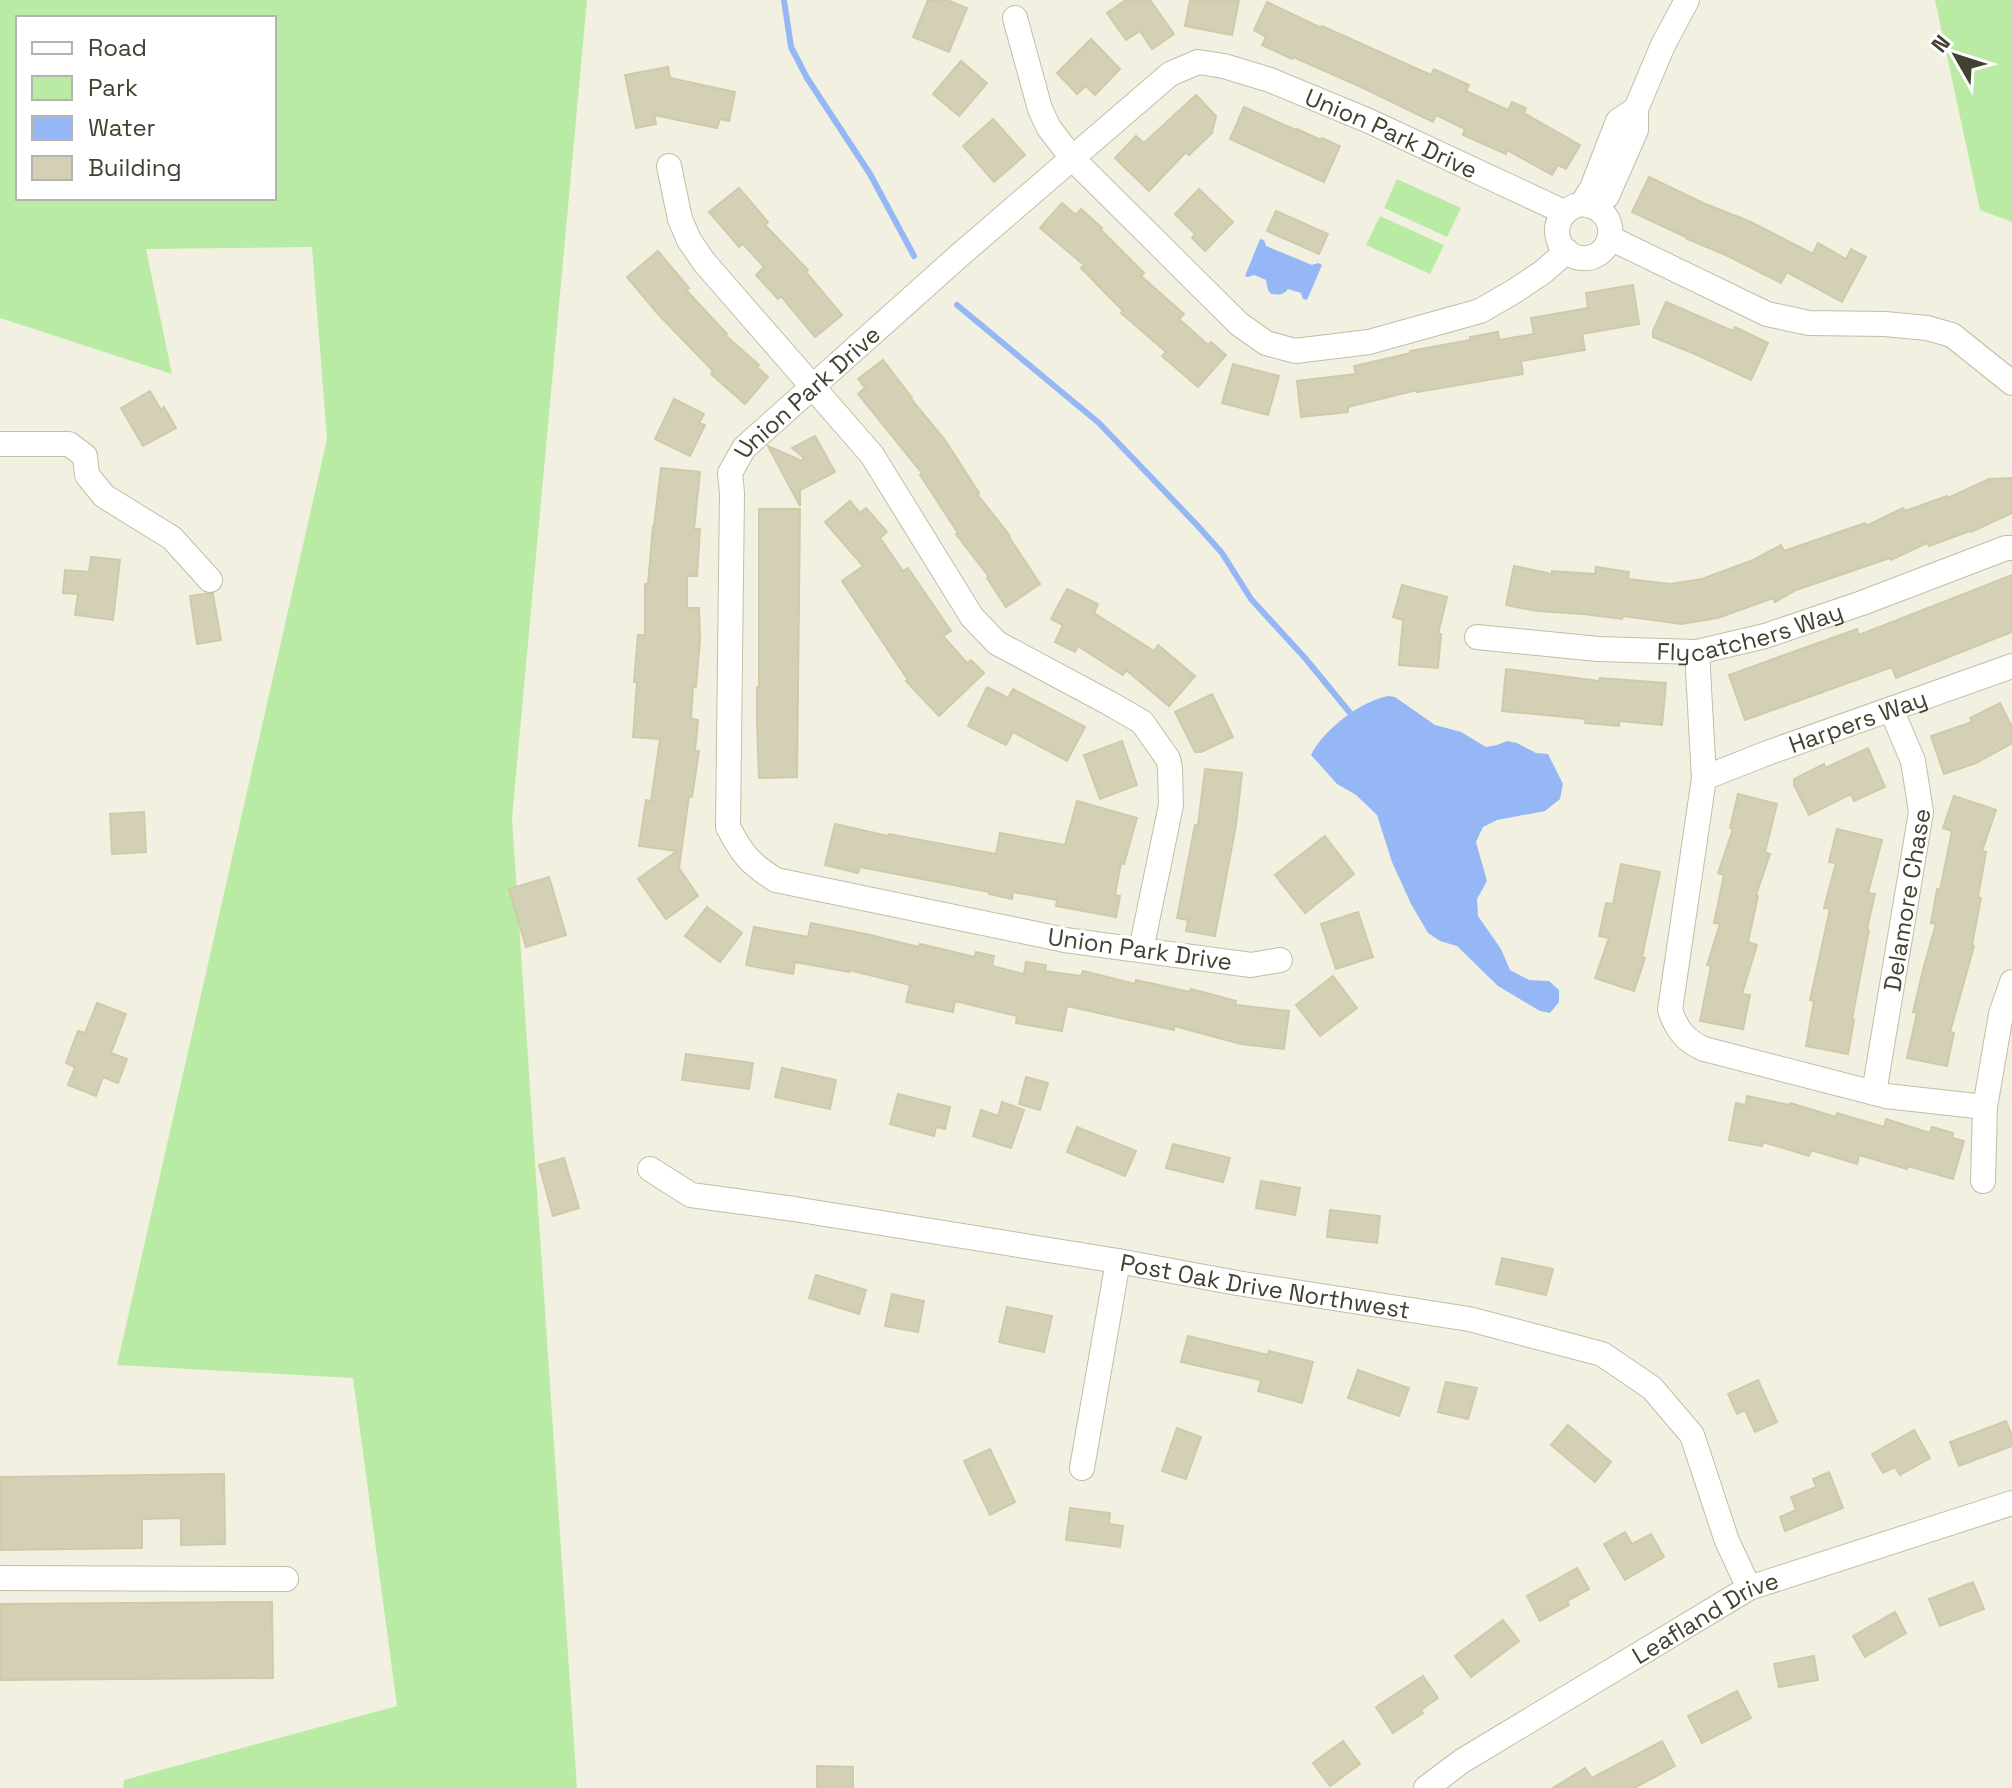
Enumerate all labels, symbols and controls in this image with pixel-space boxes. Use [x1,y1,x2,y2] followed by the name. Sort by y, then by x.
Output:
[16,16,276,200] legend
[1916,16,1996,96] north arrow
[1925,29,1956,58] text: N
[88,32,147,63] text: Road
[88,72,138,103] text: Park
[1301,81,1483,185] street label: Union Park Drive
[88,112,156,143] text: Water
[88,152,182,183] text: Building
[726,318,886,463] street label: Union Park Drive
[1656,595,1847,669] street label: Flycatchers Way
[1784,682,1931,760] street label: Harpers Way
[1876,806,1937,994] street label: Delamore Chase
[1046,921,1234,977] street label: Union Park Drive
[1118,1246,1412,1325] street label: Post Oak Drive Northwest
[1626,1564,1782,1670] street label: Leafland Drive

